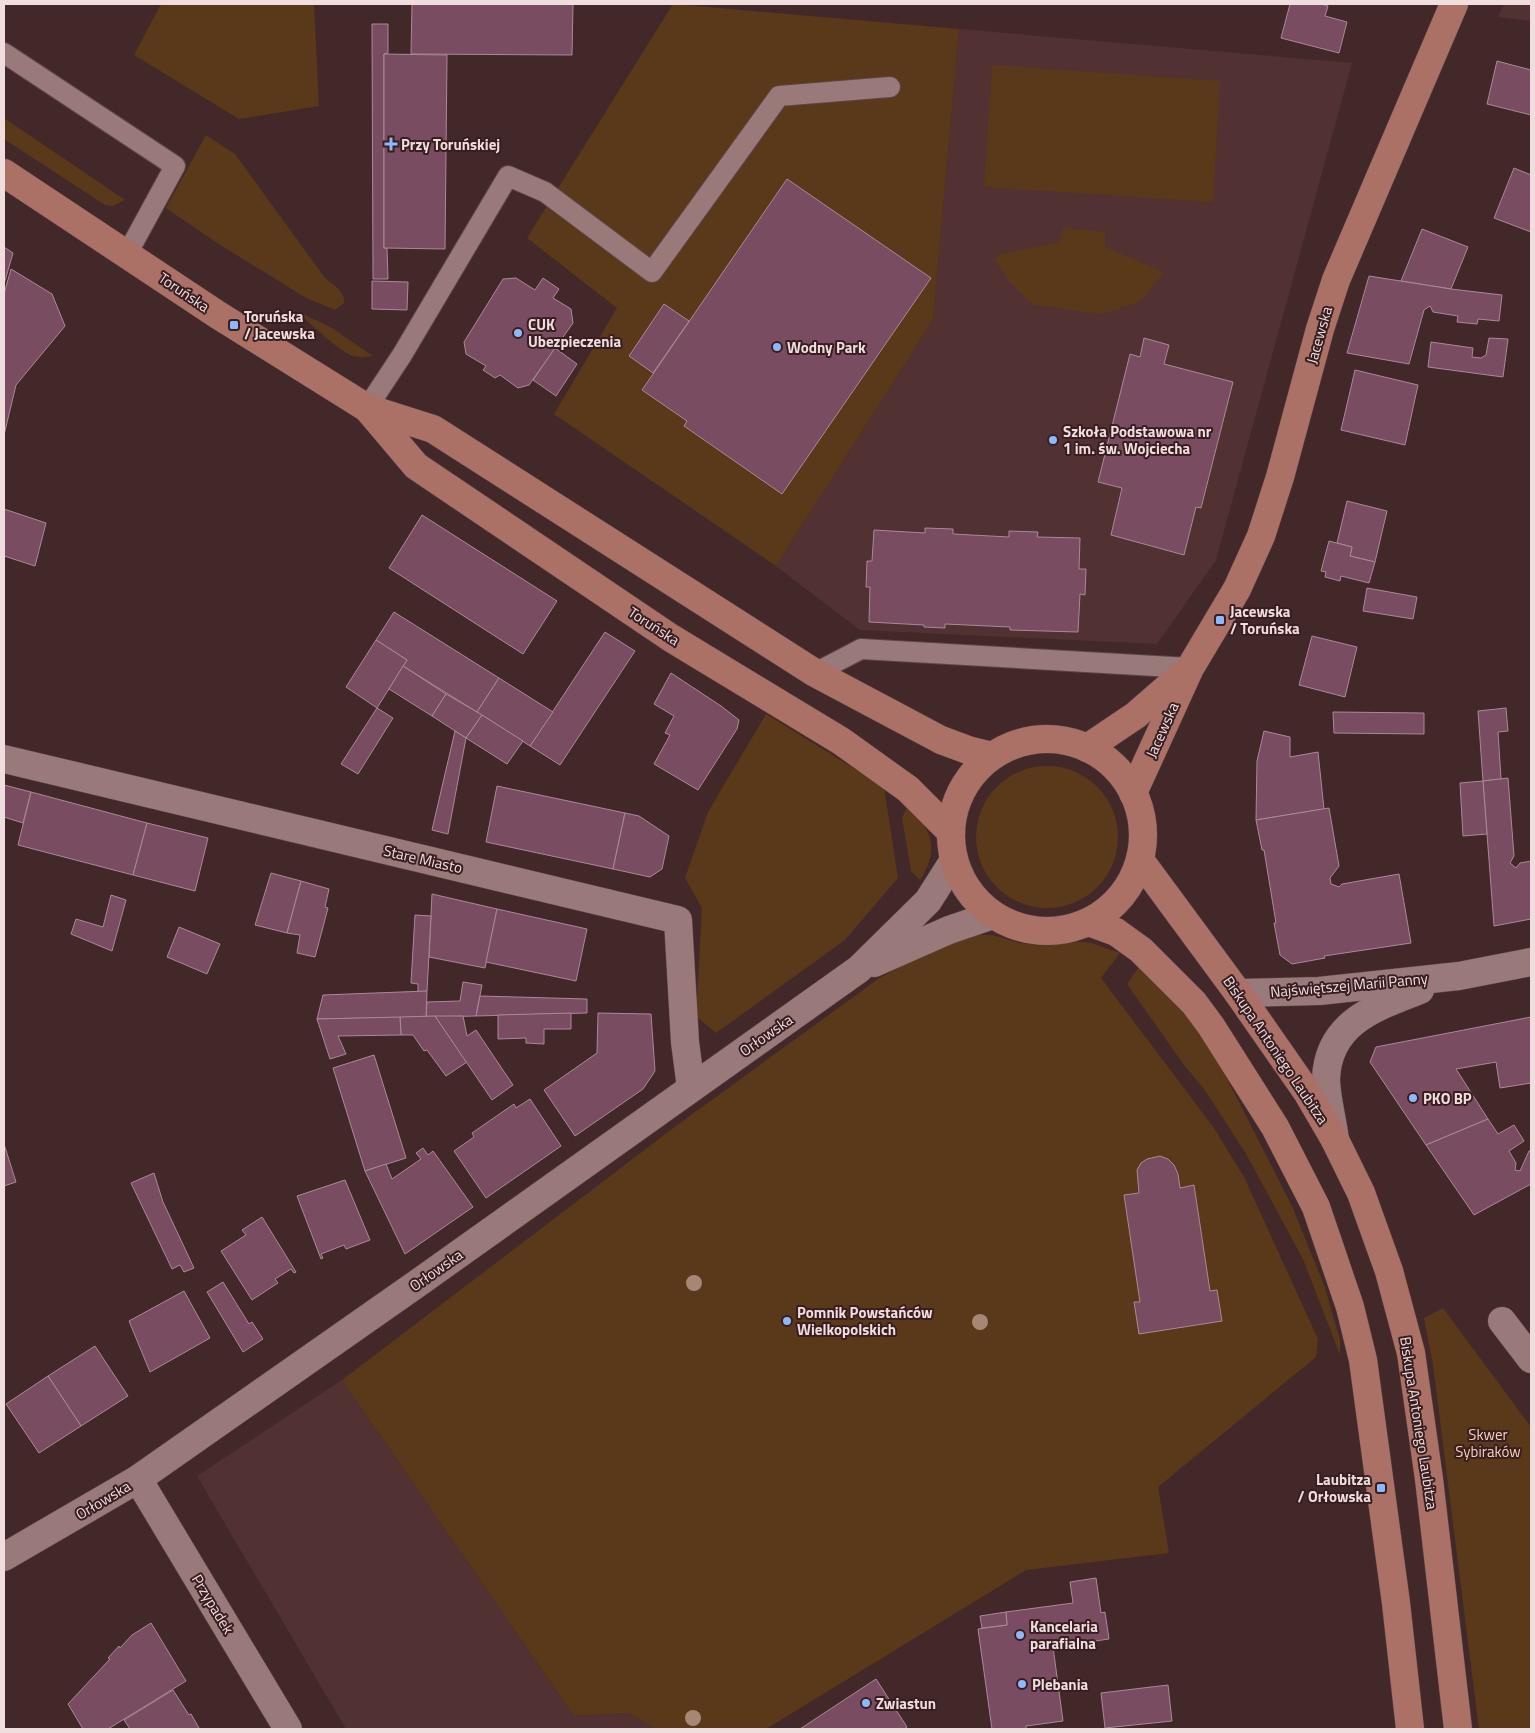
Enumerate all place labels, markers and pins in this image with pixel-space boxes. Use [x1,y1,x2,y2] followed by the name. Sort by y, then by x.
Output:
[401,133,500,156] place label: Przy Toruńskiej
[385,138,397,150] marker: Przy Toruńskiej
[244,305,315,345] place label: Toruńska / Jacewska
[528,313,621,353] place label: CUK Ubezpieczenia
[228,319,240,331] marker: Toruńska / Jacewska
[512,327,524,339] marker: CUK Ubezpieczenia
[787,336,866,359] place label: Wodny Park
[771,341,783,353] marker: Wodny Park
[1063,420,1212,460] place label: Szkoła Podstawowa nr 1 im. św. Wojciecha
[1047,434,1059,446] marker: Szkoła Podstawowa nr 1 im. św. Wojciecha
[1230,600,1300,640] place label: Jacewska / Toruńska
[1214,614,1226,626] marker: Jacewska / Toruńska
[1423,1087,1472,1110] place label: PKO BP
[1407,1092,1419,1104] marker: PKO BP
[797,1301,933,1341] place label: Pomnik Powstańców Wielkopolskich
[781,1315,793,1327] marker: Pomnik Powstańców Wielkopolskich
[1298,1468,1371,1508] place label: Laubitza / Orłowska
[1375,1482,1387,1494] marker: Laubitza / Orłowska
[1030,1615,1098,1655] place label: Kancelaria parafialna
[1014,1629,1026,1641] marker: Kancelaria parafialna
[1032,1673,1089,1696] place label: Plebania
[1016,1678,1028,1690] marker: Plebania
[876,1692,936,1715] place label: Zwiastun
[860,1697,872,1709] marker: Zwiastun

